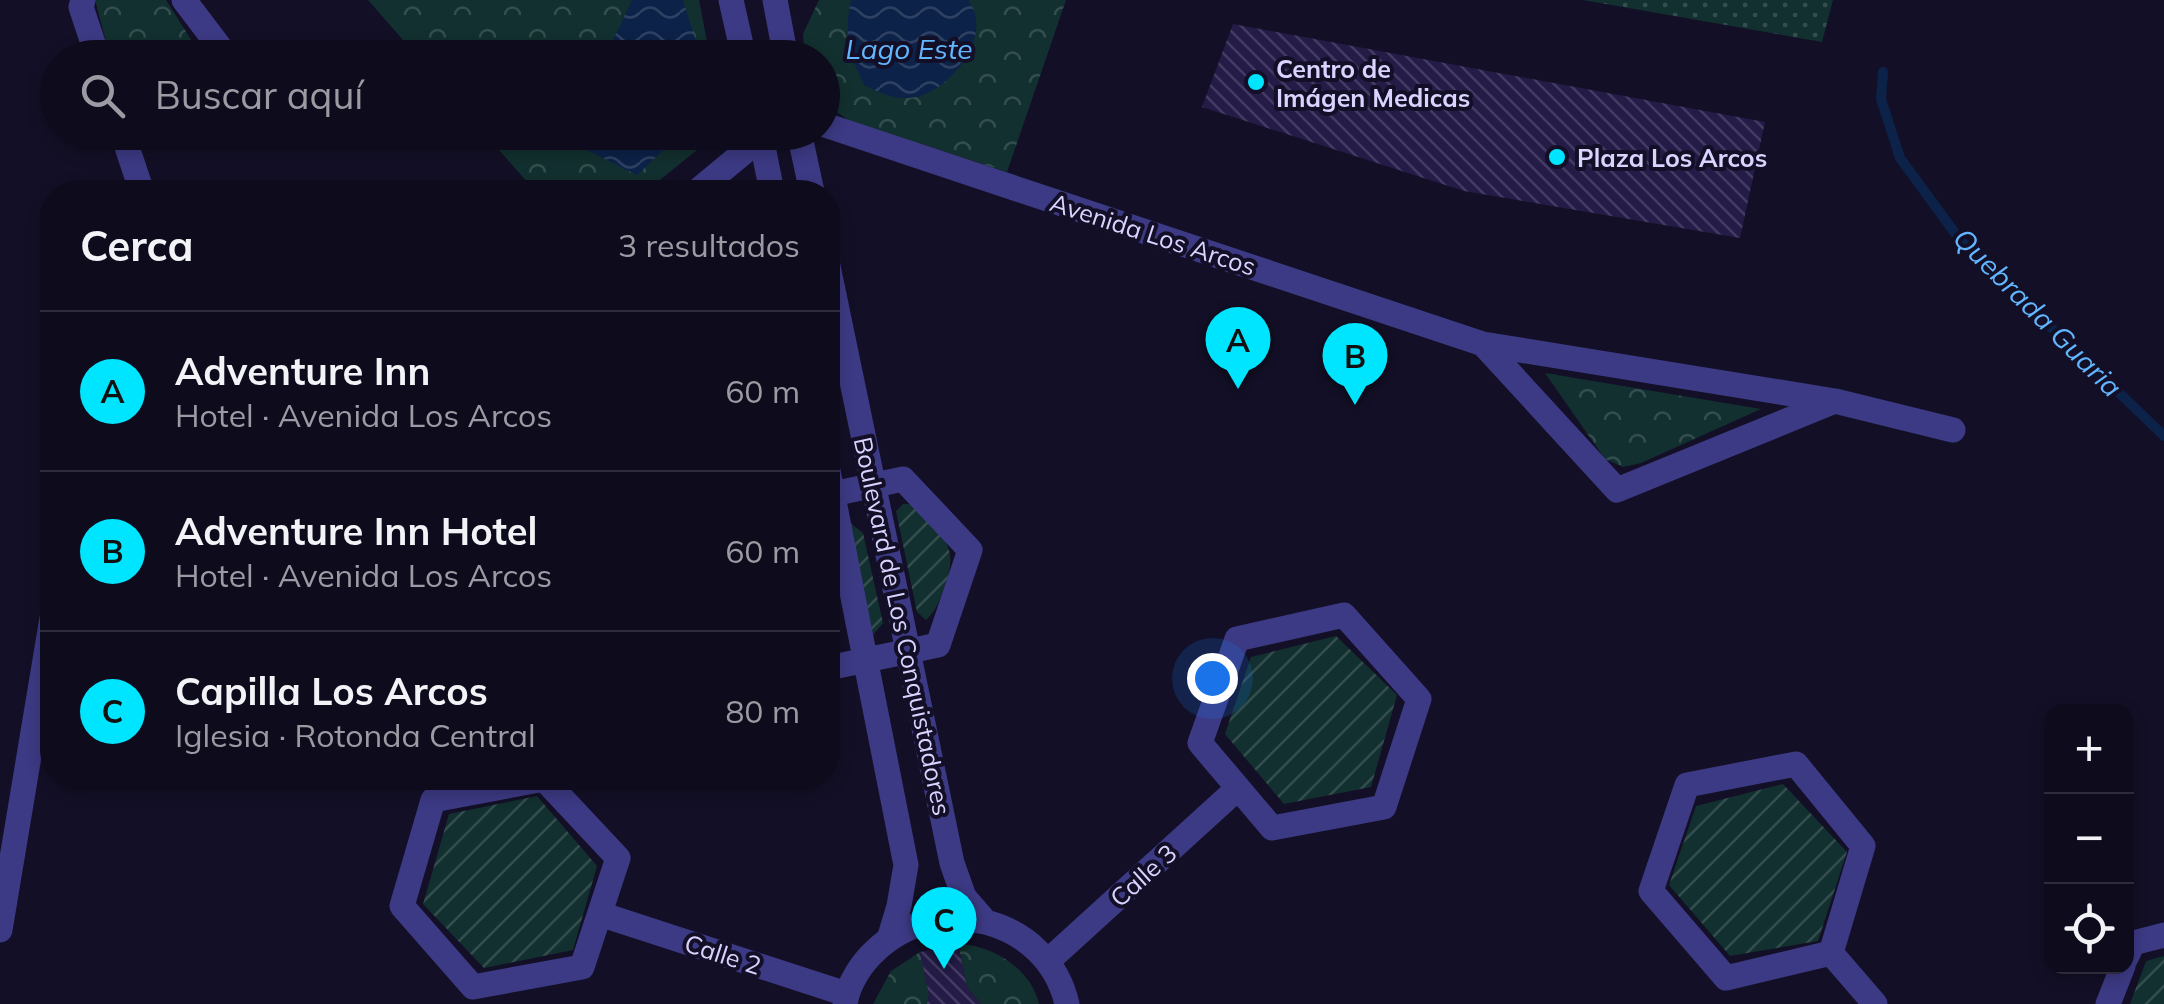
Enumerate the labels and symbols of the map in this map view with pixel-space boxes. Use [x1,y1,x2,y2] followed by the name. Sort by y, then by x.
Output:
[845,31,973,66] water label: Lago Este
[1276,53,1470,113] place label: Centro de Imágen Medicas
[1245,71,1267,93] marker: Centro de Imágen Medicas
[1577,142,1767,173] place label: Plaza Los Arcos
[1546,146,1568,168] marker: Plaza Los Arcos
[1046,186,1260,282] street label: Avenida Los Arcos
[1946,220,2130,404] water label: Quebrada Guaria
[1206,306,1270,389] pin: A
[1322,322,1388,405] pin: B
[848,434,958,818] street label: Boulevard de Los Conquistadores
[1187,653,1238,704] your location
[1103,837,1183,913] street label: Calle 3
[912,886,976,969] pin: C
[681,927,765,981] street label: Calle 2

